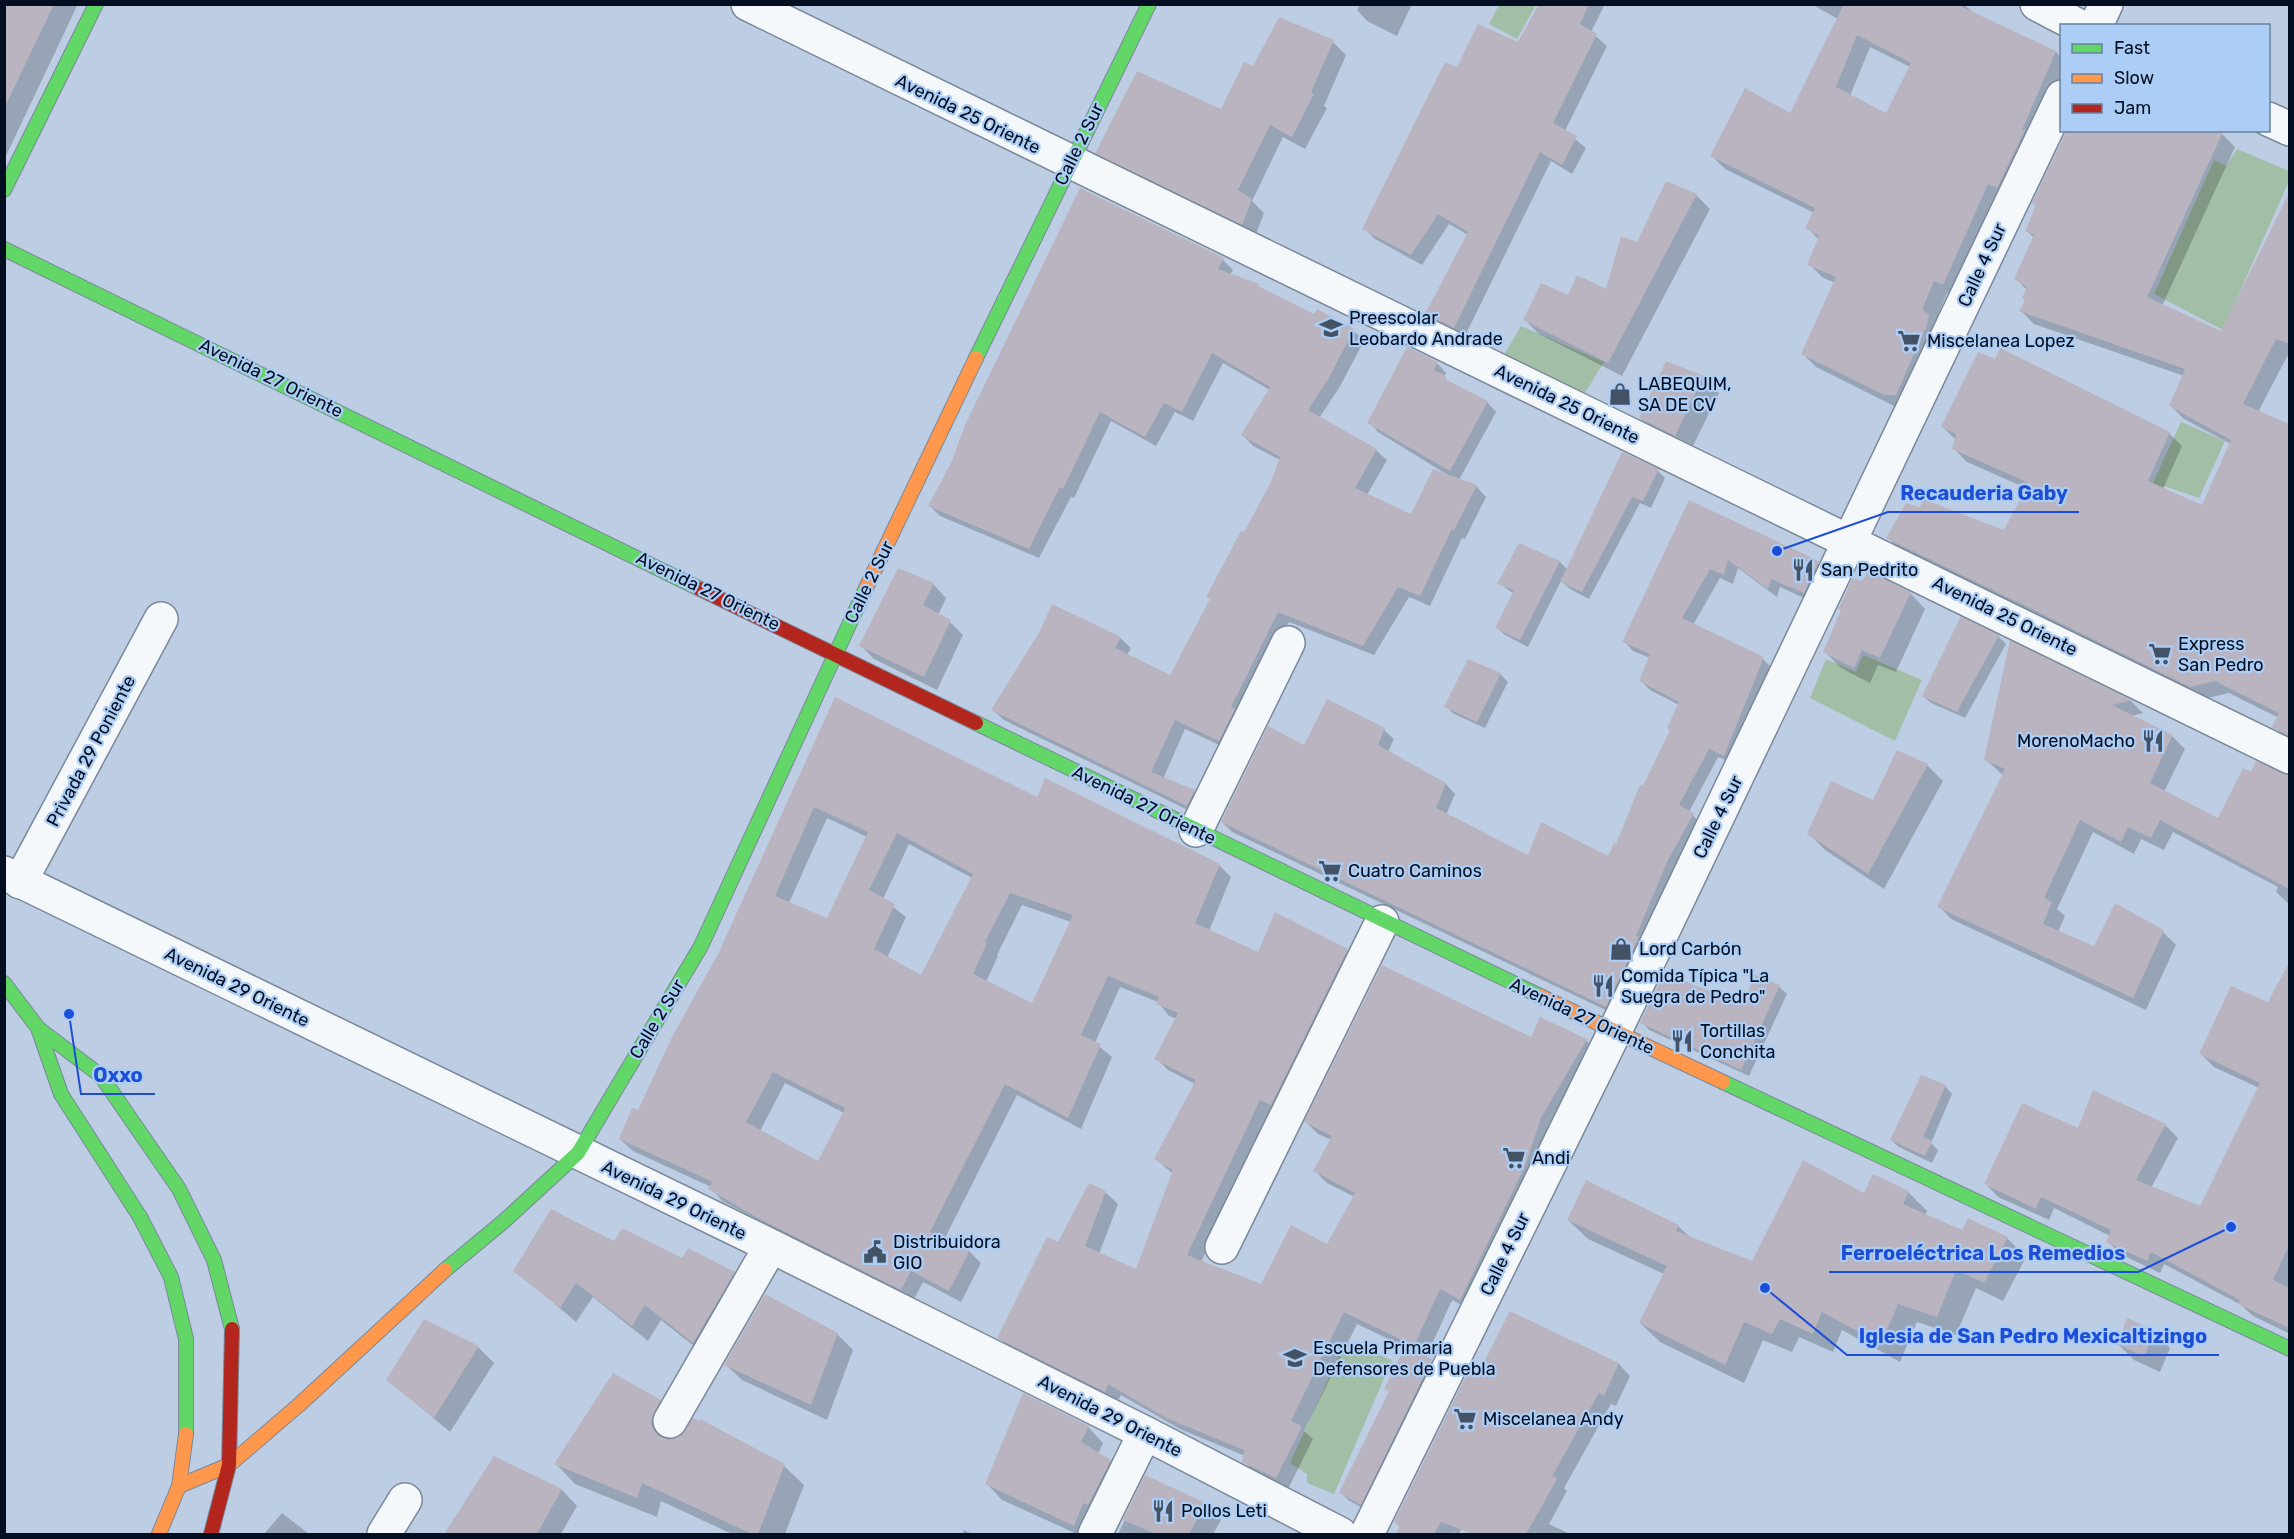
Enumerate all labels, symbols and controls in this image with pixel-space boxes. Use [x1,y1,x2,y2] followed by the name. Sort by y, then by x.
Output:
[2060,24,2270,132] legend
[2114,37,2150,59] text: Fast
[2114,67,2154,89] text: Slow
[892,69,1044,159] street label: Avenida 25 Oriente
[2114,97,2151,119] text: Jam
[1050,99,1108,189] street label: Calle 2 Sur
[1953,220,2011,310] street label: Calle 4 Sur
[1349,307,1503,350] place label: Preescolar Leobardo Andrade
[1318,315,1344,341] school or university icon: Preescolar Leobardo Andrade
[1896,328,1922,354] supermarket icon: Miscelanea Lopez
[1927,330,2075,352] place label: Miscelanea Lopez
[196,334,346,422] street label: Avenida 27 Oriente
[1491,359,1643,449] street label: Avenida 25 Oriente
[1638,373,1731,416] place label: LABEQUIM, SA DE CV
[1607,381,1633,407] shop icon: LABEQUIM, SA DE CV
[1888,474,2079,512] callout: Recauderia Gaby
[1900,481,2068,505] text: Recauderia Gaby
[840,537,898,627] street label: Calle 2 Sur
[633,547,783,635] street label: Avenida 27 Oriente
[1790,557,1816,583] restaurant icon: San Pedrito
[1821,559,1918,581] place label: San Pedrito
[1929,571,2081,661] street label: Avenida 25 Oriente
[2178,633,2264,676] place label: Express San Pedro
[2147,641,2173,667] supermarket icon: Express San Pedro
[42,672,140,830] street label: Privada 29 Poniente
[2140,728,2166,754] restaurant icon: MorenoMacho
[2017,730,2135,752] place label: MorenoMacho
[1069,761,1219,849] street label: Avenida 27 Oriente
[1688,772,1748,862] street label: Calle 4 Sur
[1317,858,1343,884] supermarket icon: Cuatro Caminos
[1348,860,1482,882] place label: Cuatro Caminos
[1608,936,1634,962] shop icon: Lord Carbón
[1639,938,1742,960] place label: Lord Carbón
[161,942,313,1032] street label: Avenida 29 Oriente
[1621,965,1769,1008] place label: Comida Típica "La Suegra de Pedro"
[1506,973,1658,1059] street label: Avenida 27 Oriente
[1590,973,1616,999] restaurant icon: Comida Típica "La Suegra de Pedro"
[625,975,689,1063] street label: Calle 2 Sur
[1700,1020,1775,1063] place label: Tortillas Conchita
[1669,1028,1695,1054] restaurant icon: Tortillas Conchita
[81,1056,155,1094] callout: Oxxo
[93,1063,143,1087] text: Oxxo
[1501,1145,1527,1171] supermarket icon: Andi
[1532,1147,1570,1169] place label: Andi
[598,1155,750,1245] street label: Avenida 29 Oriente
[1475,1209,1535,1299] street label: Calle 4 Sur
[893,1231,1001,1274] place label: Distribuidora GIO
[1829,1234,2138,1272] callout: Ferroeléctrica Los Remedios
[862,1239,888,1265] public building icon: Distribuidora GIO
[1841,1241,2125,1265] text: Ferroeléctrica Los Remedios
[1847,1317,2219,1355] callout: Iglesia de San Pedro Mexicaltizingo
[1859,1324,2207,1348] text: Iglesia de San Pedro Mexicaltizingo
[1313,1337,1496,1380] place label: Escuela Primaria Defensores de Puebla
[1282,1345,1308,1371] school or university icon: Escuela Primaria Defensores de Puebla
[1034,1370,1186,1462] street label: Avenida 29 Oriente
[1452,1406,1478,1432] supermarket icon: Miscelanea Andy
[1483,1408,1624,1430] place label: Miscelanea Andy
[1150,1498,1176,1524] restaurant icon: Pollos Leti
[1181,1500,1267,1522] place label: Pollos Leti

